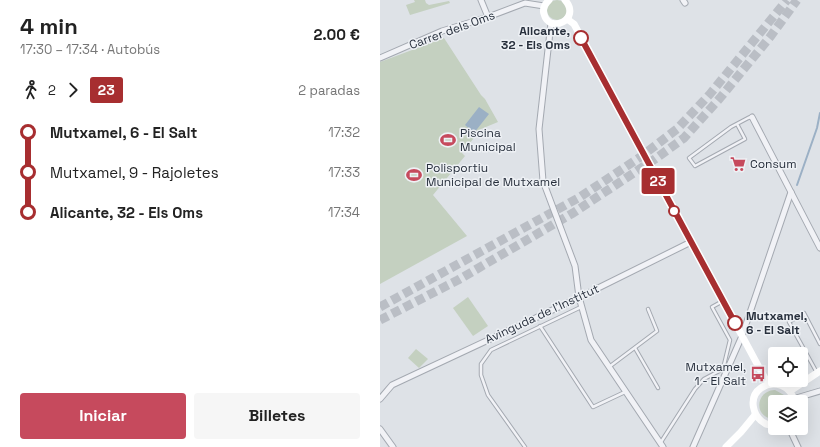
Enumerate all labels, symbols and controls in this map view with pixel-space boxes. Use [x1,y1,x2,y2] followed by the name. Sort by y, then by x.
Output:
[407,7,497,53] street label: Carrer dels Oms
[20,12,78,40] text: 4 min
[501,23,570,53] place label: Alicante, 32 - Els Oms
[313,25,360,44] text: 2.00 €
[573,30,589,46] marker: Alicante, 32 - Els Oms
[20,41,160,58] text: 17:30 – 17:34 · Autobús
[20,79,42,101] icon: walk
[62,79,84,101] icon: forward
[98,81,115,99] text: 23
[48,82,56,99] text: 2
[298,82,360,99] text: 2 paradas
[50,123,197,142] text: Mutxamel, 6 - El Salt
[328,124,360,141] text: 17:32
[460,125,516,155] place label: Piscina Municipal
[439,131,457,149] sports icon: Piscina Municipal
[729,155,747,173] supermarket icon: Consum
[750,156,796,172] place label: Consum
[426,160,560,190] place label: Polisportiu Municipal de Mutxamel
[50,163,219,182] text: Mutxamel, 9 - Rajoletes
[328,164,360,181] text: 17:33
[405,166,423,184] sports icon: Polisportiu Municipal de Mutxamel
[640,168,676,194] line badge: 23
[650,172,666,190] text: 23
[50,203,203,222] text: Alicante, 32 - Els Oms
[328,204,360,221] text: 17:34
[668,205,680,217] unlabelled marker
[482,281,602,347] street label: Avinguda de l'Institut
[746,308,807,338] place label: Mutxamel, 6 - El Salt
[727,315,743,331] marker: Mutxamel, 6 - El Salt
[768,347,808,435] map controls
[768,347,808,387] button: locate
[686,359,746,389] place label: Mutxamel, 1 - El Salt
[749,365,767,383] bus stop icon: Mutxamel, 1 - El Salt
[20,393,186,439] button: Iniciar
[194,393,360,439] button: Billetes
[768,395,808,435] button: layers

